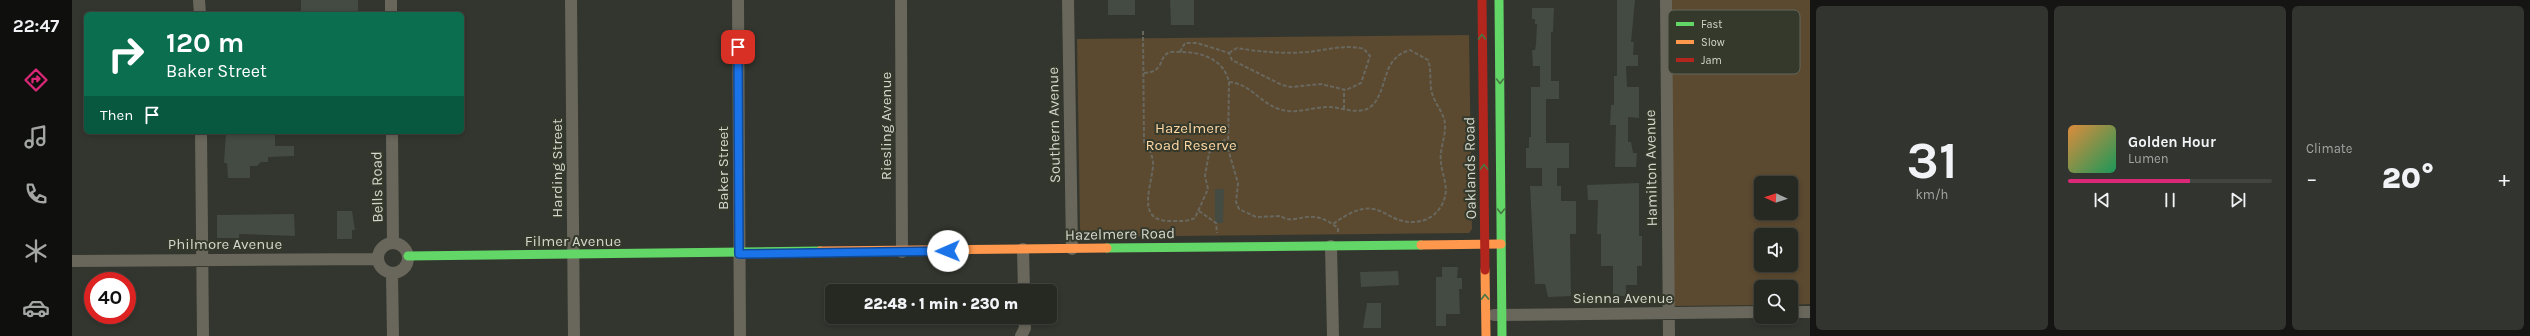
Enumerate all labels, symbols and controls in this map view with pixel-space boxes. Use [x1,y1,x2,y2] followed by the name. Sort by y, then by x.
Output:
[1668,10,1800,74] legend
[13,15,59,37] text: 22:47
[1701,18,1722,31] text: Fast
[166,26,244,59] text: 120 m
[100,28,152,80] icon: right
[721,30,755,64] pin
[1478,34,1486,40] one-way arrow
[727,36,749,58] icon: arrive
[1701,36,1725,49] text: Slow
[1701,54,1722,67] text: Jam
[166,60,267,82] text: Baker Street
[22,66,50,94] icon: directions
[1044,67,1064,183] street label: Southern Avenue
[877,72,895,180] street label: Riesling Avenue
[1496,78,1504,84] one-way arrow
[141,104,163,126] icon: arrive
[100,106,133,124] text: Then
[1641,109,1661,227] street label: Hamilton Avenue
[1460,116,1480,220] street label: Oaklands Road
[548,118,566,218] street label: Harding Street
[1145,119,1237,154] park label: Hazelmere Road Reserve
[22,123,50,151] icon: music
[714,126,732,210] street label: Baker Street
[1907,130,1957,191] text: 31
[2128,133,2216,151] text: Golden Hour
[2306,141,2352,156] text: Climate
[367,151,387,223] street label: Bells Road
[2128,151,2169,166] text: Lumen
[2382,160,2434,196] text: 20°
[1480,164,1488,170] one-way arrow
[2306,166,2318,192] text: −
[2498,166,2510,192] text: +
[1754,176,1798,220] north arrow
[1754,176,1798,324] map controls
[22,180,50,208] icon: phone
[1916,187,1948,202] text: km/h
[2091,189,2113,211] icon: previous
[2159,189,2181,211] icon: pause
[2227,189,2249,211] icon: next
[1497,208,1505,214] one-way arrow
[1065,224,1175,244] street label: Hazelmere Road
[1754,228,1798,272] button: sound
[927,230,969,272] position arrow
[525,232,621,250] street label: Filmer Avenue
[168,235,282,253] street label: Philmore Avenue
[22,237,50,265] icon: climate
[84,272,136,324] speed limit sign: 40
[1754,280,1798,324] button: search
[1573,289,1673,307] street label: Sienna Avenue
[22,294,50,322] icon: car
[1481,294,1489,300] one-way arrow
[864,295,1018,313] text: 22:48 · 1 min · 230 m

